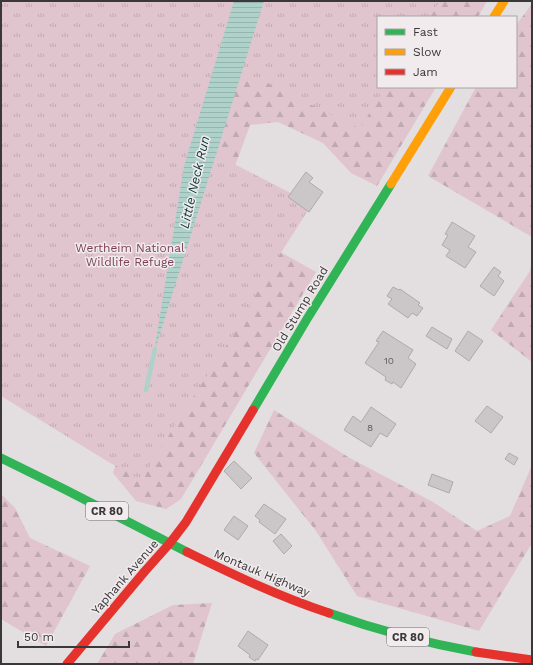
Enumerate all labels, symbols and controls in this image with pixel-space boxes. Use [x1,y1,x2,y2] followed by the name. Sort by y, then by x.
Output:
[377,16,517,88] legend
[413,25,438,39] text: Fast
[413,45,441,59] text: Slow
[413,65,438,79] text: Jam
[177,134,212,230] water label: Little Neck Run
[75,241,185,269] park label: Wertheim National Wildlife Refuge
[269,264,331,354] street label: Old Stump Road
[384,355,394,366] house number: 10
[367,422,373,433] house number: 8
[86,502,128,520] road number: CR 80
[89,537,161,617] street label: Yaphank Avenue
[212,546,313,600] street label: Montauk Highway
[18,623,129,649] scale bar
[387,628,429,646] road number: CR 80
[24,630,54,644] text: 50 m

